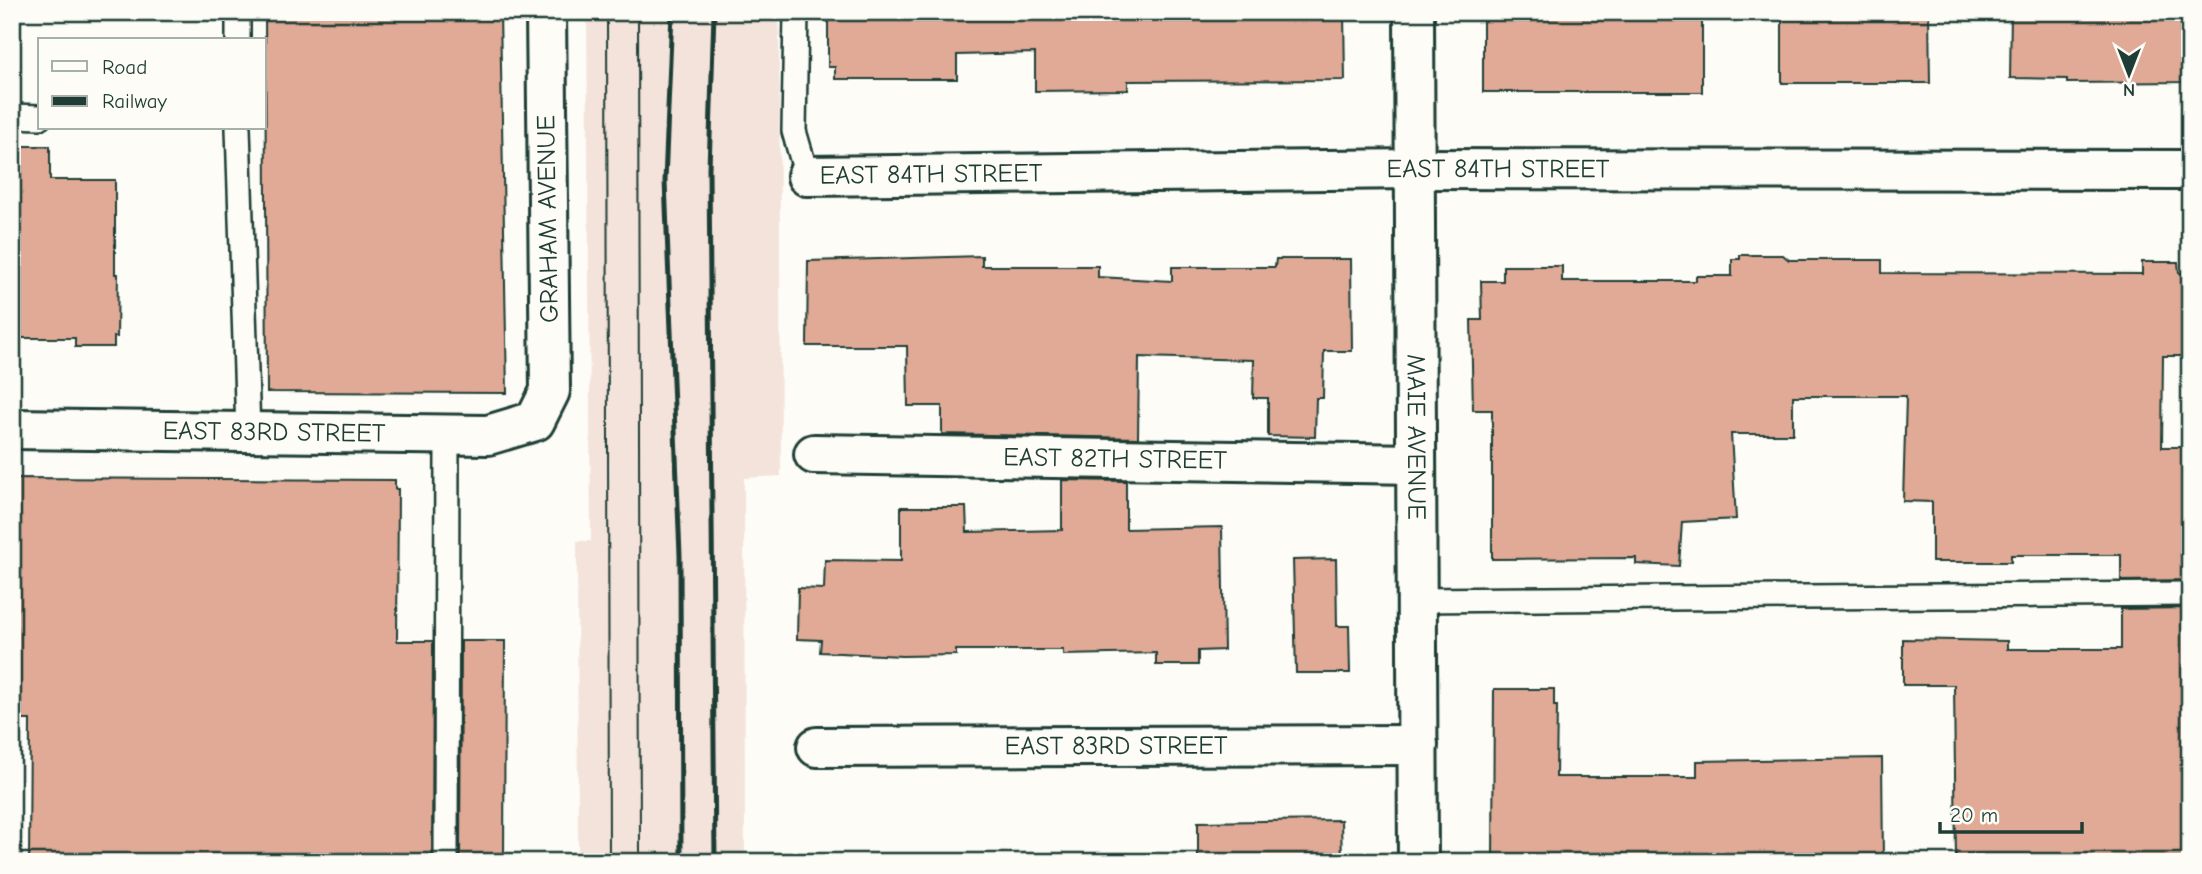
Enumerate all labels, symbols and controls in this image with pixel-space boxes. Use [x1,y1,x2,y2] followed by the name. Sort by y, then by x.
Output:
[38,38,266,130] legend
[2094,38,2164,108] north arrow
[102,55,147,79] text: Road
[2123,79,2135,101] text: N
[102,89,167,113] text: Railway
[531,115,565,323] street label: GRAHAM AVENUE
[1386,154,1610,184] street label: EAST 84TH STREET
[819,158,1043,191] street label: EAST 84TH STREET
[1401,354,1431,520] street label: MAIE AVENUE
[162,416,386,449] street label: EAST 83RD STREET
[1003,442,1228,476] street label: EAST 82TH STREET
[1004,731,1228,761] street label: EAST 83RD STREET
[1940,790,2081,834] scale bar
[1950,803,1998,827] text: 20 m

